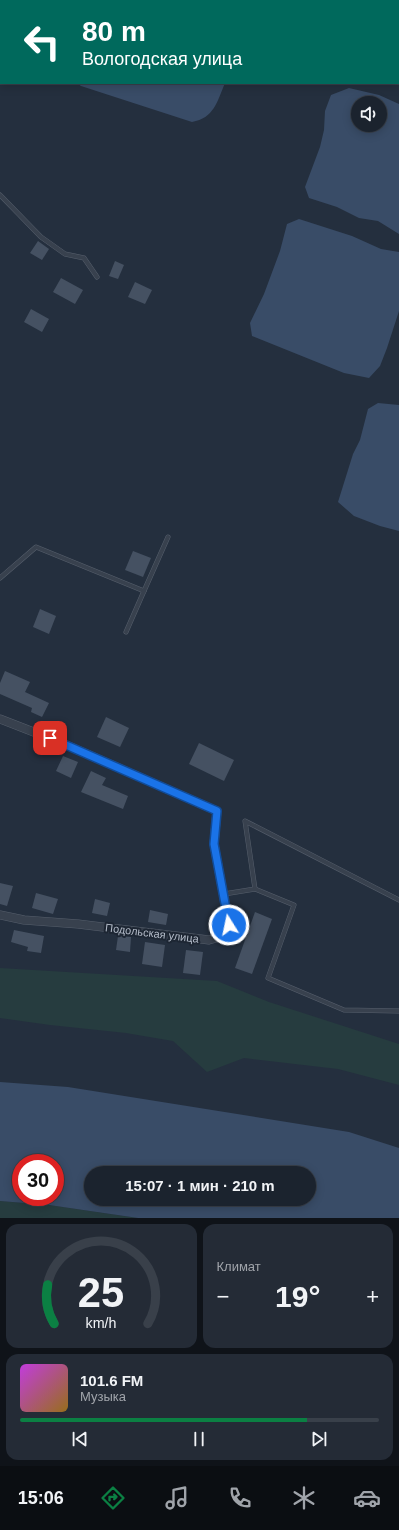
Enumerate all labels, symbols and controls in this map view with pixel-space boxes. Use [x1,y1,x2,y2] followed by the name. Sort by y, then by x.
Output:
[16,16,68,68] icon: left
[82,16,146,47] text: 80 m
[82,49,242,69] text: Вологодская улица
[351,96,387,132] map controls
[351,96,387,132] button: sound
[33,721,67,755] pin
[39,727,61,749] icon: arrive
[208,904,250,946] position arrow
[105,921,200,945] street label: Подольская улица
[12,1154,64,1206] speed limit sign: 30
[125,1177,275,1194] text: 15:07 · 1 мин · 210 m
[217,1259,261,1274] text: Климат
[78,1269,124,1316] text: 25
[275,1280,320,1313] text: 19°
[217,1284,229,1309] text: −
[366,1284,379,1309] text: +
[86,1315,117,1331] text: km/h
[80,1372,143,1389] text: 101.6 FM
[80,1389,126,1404] text: Музыка
[69,1428,91,1450] icon: previous
[188,1428,210,1450] icon: pause
[308,1428,330,1450] icon: next
[99,1484,127,1512] icon: directions
[163,1484,191,1512] icon: music
[226,1484,254,1512] icon: phone
[290,1484,318,1512] icon: climate
[353,1484,381,1512] icon: car
[18,1488,64,1508] text: 15:06

